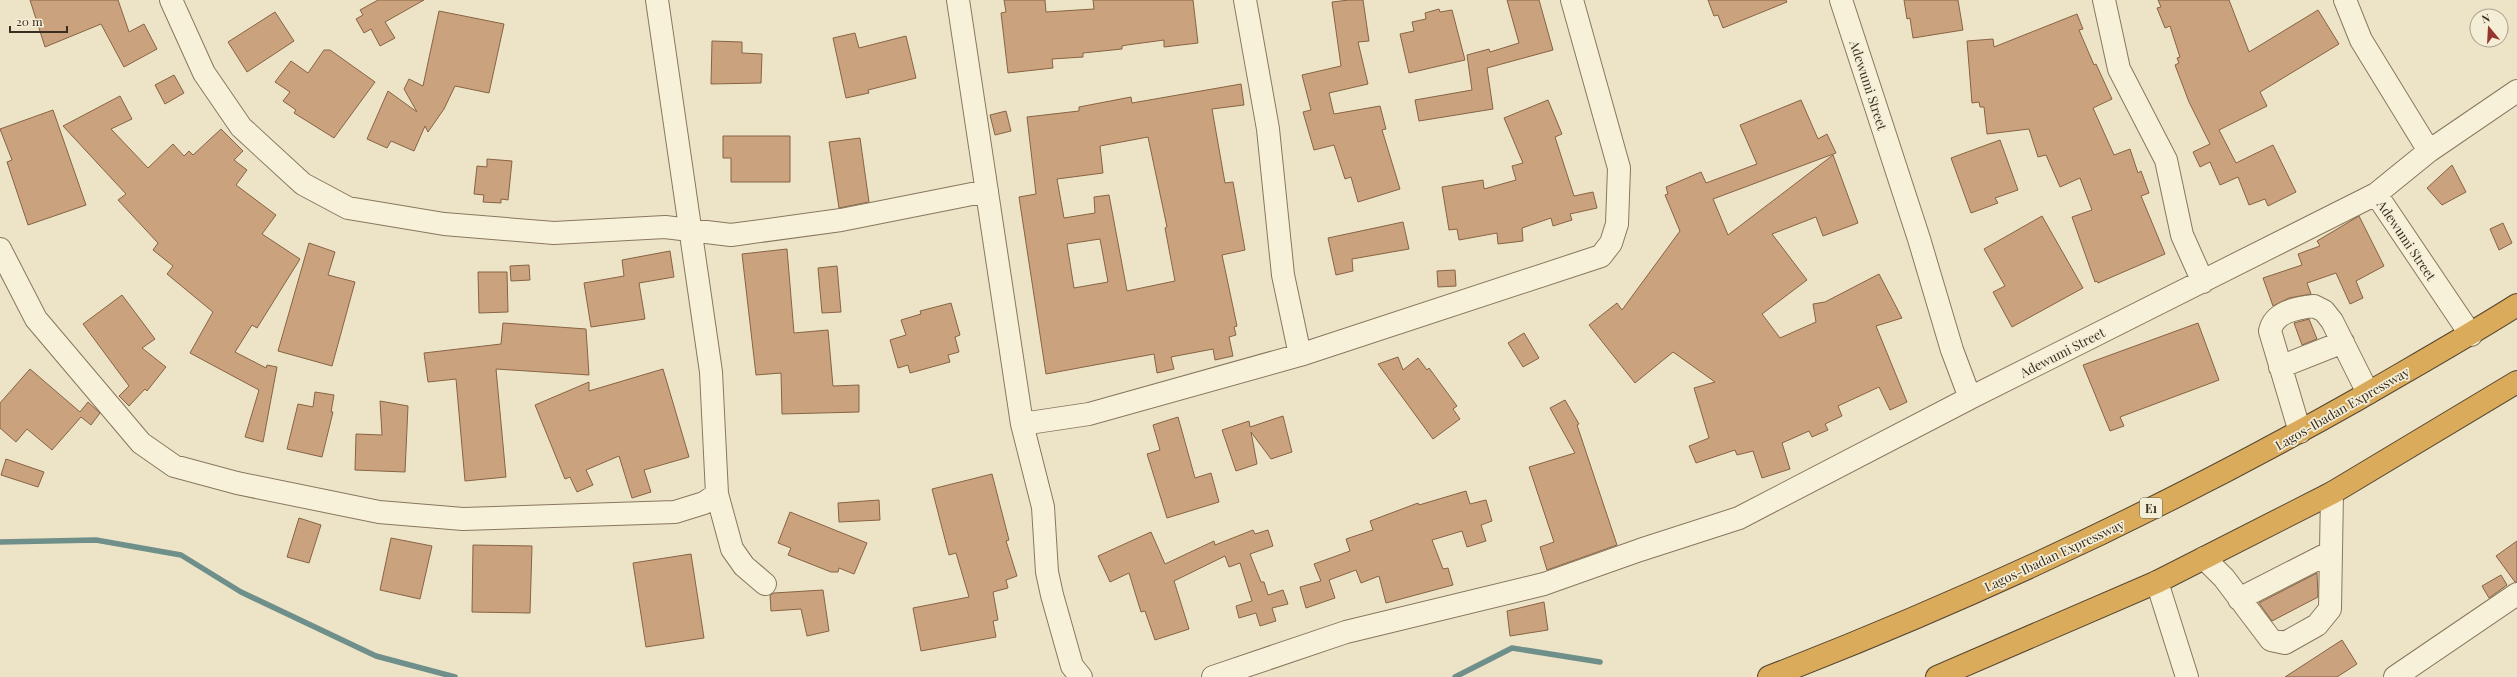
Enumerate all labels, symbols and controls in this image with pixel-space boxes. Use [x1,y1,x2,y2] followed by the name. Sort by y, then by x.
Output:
[10,8,67,34] scale bar
[2469,8,2509,48] north arrow
[2480,10,2492,26] text: N
[16,13,43,29] text: 20 m
[1846,37,1892,132] street label: Adewumi Street
[2373,196,2440,284] street label: Adewumi Street
[2016,323,2108,381] street label: Adewumi Street
[2272,362,2413,453] street label: Lagos-Ibadan Expressway
[2140,498,2162,518] road number: E1
[1981,515,2127,595] street label: Lagos-Ibadan Expressway

